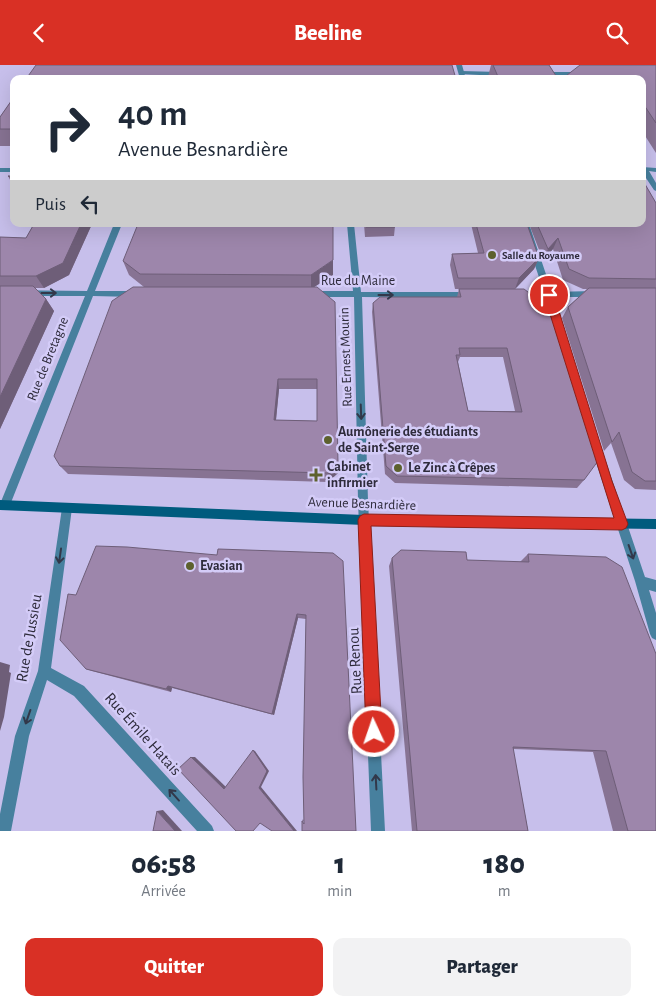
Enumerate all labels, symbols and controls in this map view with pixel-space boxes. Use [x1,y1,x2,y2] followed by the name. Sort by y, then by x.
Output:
[25,19,53,47] icon: back
[603,19,631,47] icon: search
[294,22,362,44] text: Beeline
[35,95,100,160] icon: right
[118,97,187,132] text: 40 m
[118,138,288,160] text: Avenue Besnardière
[76,190,104,218] icon: left
[35,195,66,214] text: Puis
[486,249,498,261] marker: Salle du Royaume
[502,250,580,261] place label: Salle du Royaume
[321,274,395,288] street label: Rue du Maine
[528,274,570,316] pin
[535,281,563,309] icon: arrive
[40,288,56,298] one-way arrow
[378,290,394,300] one-way arrow
[337,307,355,407] street label: Rue Ernest Mourin
[25,315,71,403] street label: Rue de Bretagne
[356,404,366,420] one-way arrow
[338,425,478,455] place label: Aumônerie des étudiants de Saint-Serge
[322,434,334,446] marker: Aumônerie des étudiants de Saint-Serge
[327,460,378,490] place label: Cabinet infirmier
[408,461,496,475] place label: Le Zinc à Crêpes
[392,462,404,474] marker: Le Zinc à Crêpes
[309,468,323,482] marker: Cabinet infirmier
[308,495,416,513] street label: Avenue Besnardière
[627,544,637,560] one-way arrow
[55,548,65,564] one-way arrow
[200,559,243,573] place label: Evasian
[184,560,196,572] marker: Evasian
[13,593,45,683] street label: Rue de Jussieu
[345,627,365,695] street label: Rue Renou
[102,688,186,779] street label: Rue Émile Hatais
[347,705,399,757] position arrow
[23,709,33,725] one-way arrow
[372,775,381,791] one-way arrow
[169,789,180,802] one-way arrow
[131,849,196,879] text: 06:58
[334,849,345,879] text: 1
[483,849,525,879] text: 180
[141,883,186,899] text: Arrivée
[327,883,352,899] text: min
[498,883,511,899] text: m
[25,938,323,996] button: Quitter
[333,938,631,996] button: Partager

